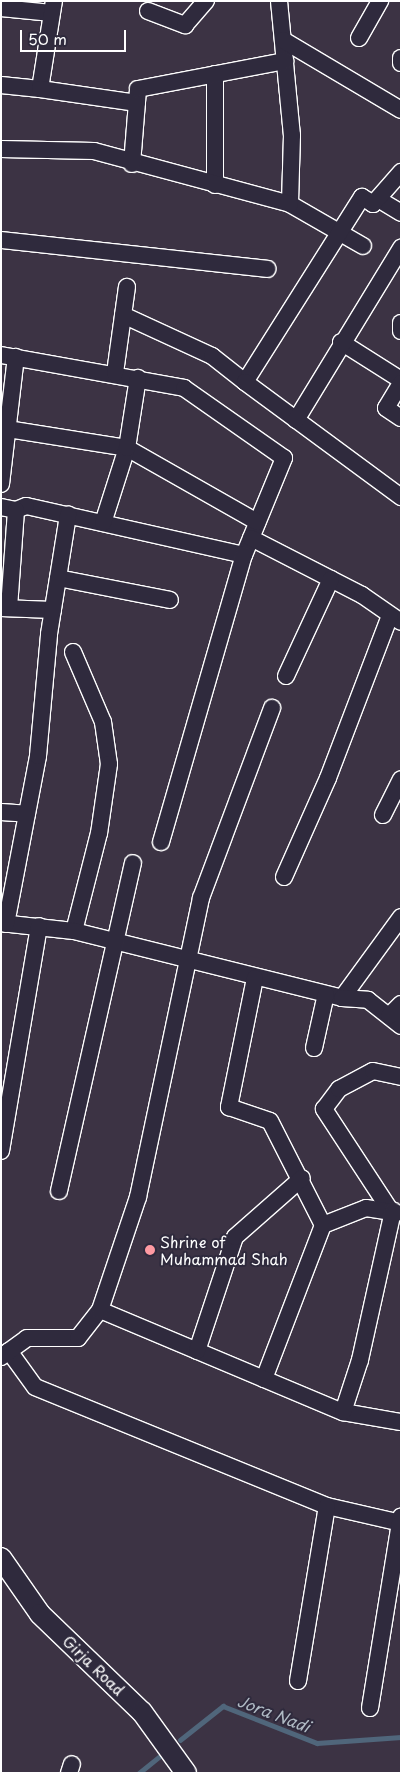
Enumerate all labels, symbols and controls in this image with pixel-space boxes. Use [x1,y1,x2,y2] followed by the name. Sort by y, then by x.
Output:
[22,20,129,52] scale bar
[28,27,67,50] text: 50 m
[160,1232,288,1267] place label: Shrine of Muhammad Shah
[144,1244,156,1256] marker: Shrine of Muhammad Shah
[60,1631,128,1699] street label: Girja Road
[235,1691,313,1735] water label: Jora Nadi

